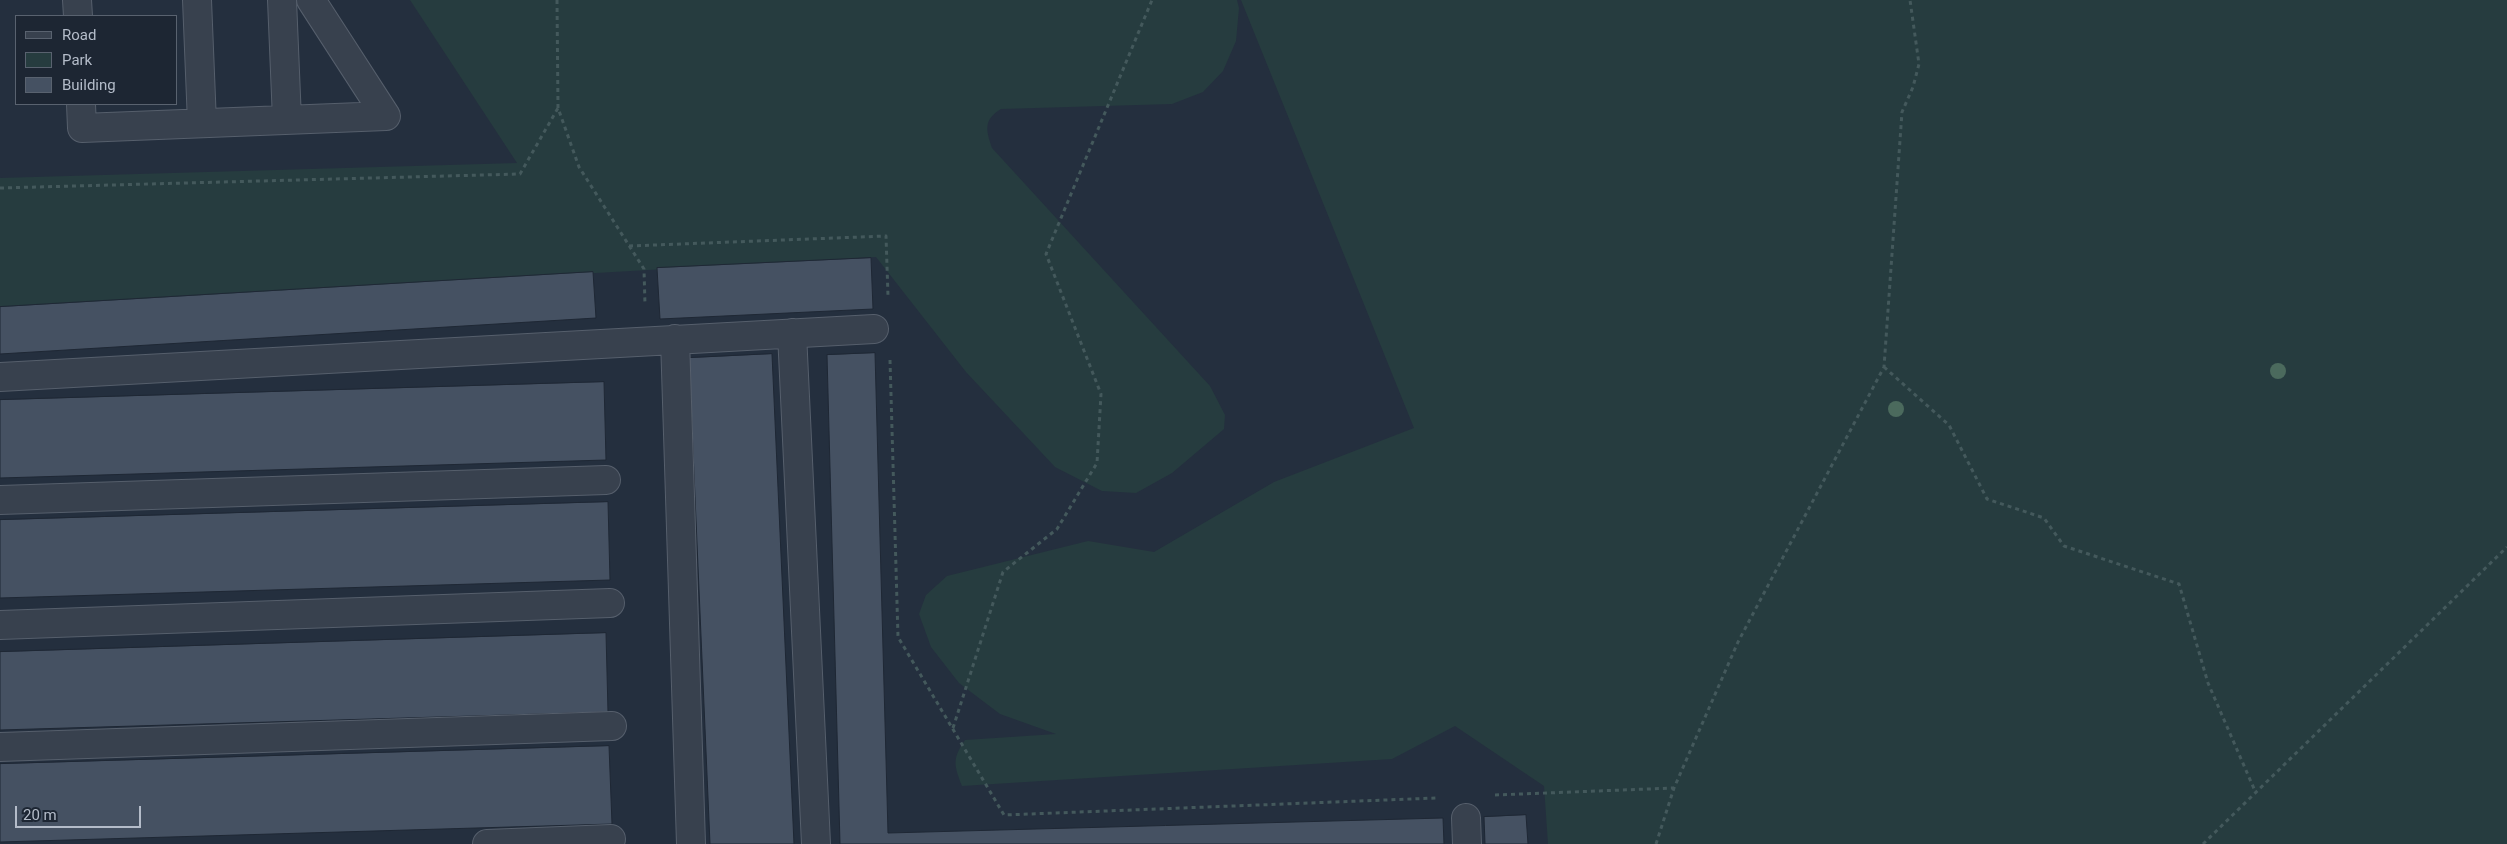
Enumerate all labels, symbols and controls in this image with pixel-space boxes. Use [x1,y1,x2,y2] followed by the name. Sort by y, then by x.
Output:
[15,15,178,105] legend
[62,26,96,44] text: Road
[62,51,92,69] text: Park
[62,76,116,94] text: Building
[18,796,144,828] scale bar
[23,806,57,824] text: 20 m

